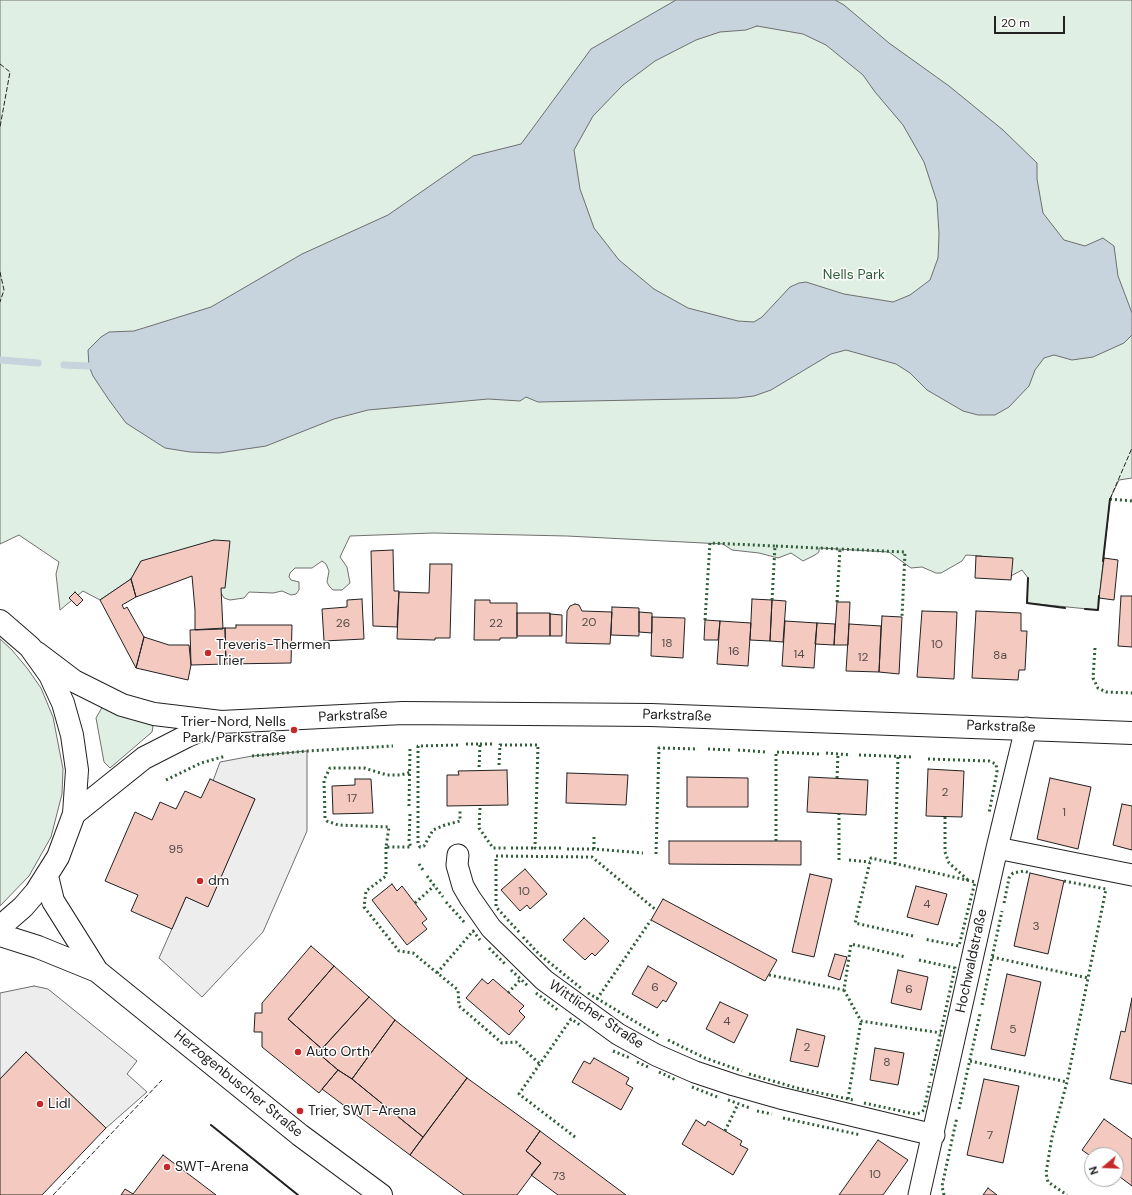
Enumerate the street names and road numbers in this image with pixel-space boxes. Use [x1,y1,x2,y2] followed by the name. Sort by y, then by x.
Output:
[318,706,388,726] street label: Parkstraße
[642,706,712,726] street label: Parkstraße
[966,717,1036,737] street label: Parkstraße
[953,907,991,1015] street label: Hochwaldstraße
[545,977,647,1053] street label: Wittlicher Straße
[170,1027,306,1141] street label: Herzogenbuscher Straße

